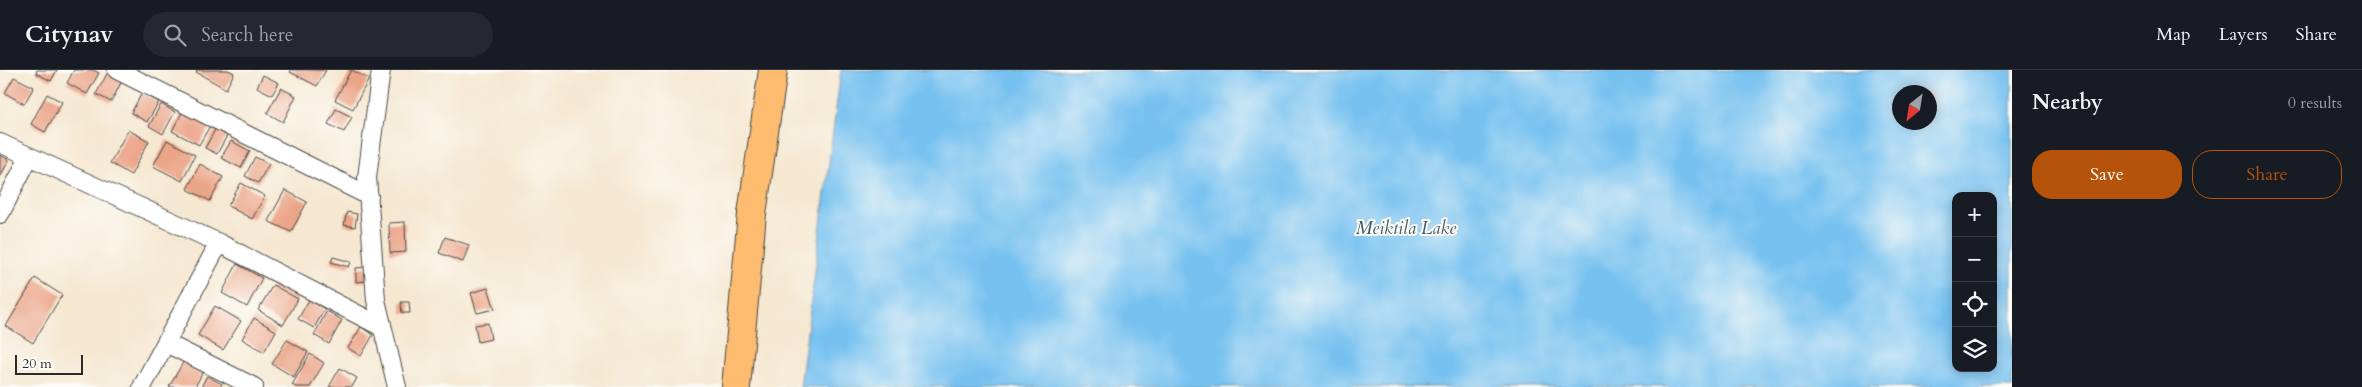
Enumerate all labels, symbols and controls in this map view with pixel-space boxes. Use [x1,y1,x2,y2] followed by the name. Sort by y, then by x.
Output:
[143,12,493,57] search box
[25,18,113,51] text: Citynav
[161,21,189,49] icon: search
[201,22,293,48] text: Search here
[2156,22,2191,47] text: Map
[2219,22,2268,47] text: Layers
[2296,22,2337,47] text: Share
[1892,85,1937,130] north arrow
[2032,88,2103,117] text: Nearby
[2288,92,2342,114] text: 0 results
[2032,150,2182,199] button: Save
[2192,150,2342,199] button: Share
[1952,192,1997,372] map controls
[1952,192,1997,237] button: +
[1356,216,1457,241] water label: Meiktila Lake
[1952,237,1997,282] button: −
[1952,282,1997,327] button: locate
[1952,327,1997,372] button: layers
[15,352,82,375] scale bar
[22,354,52,373] text: 20 m

